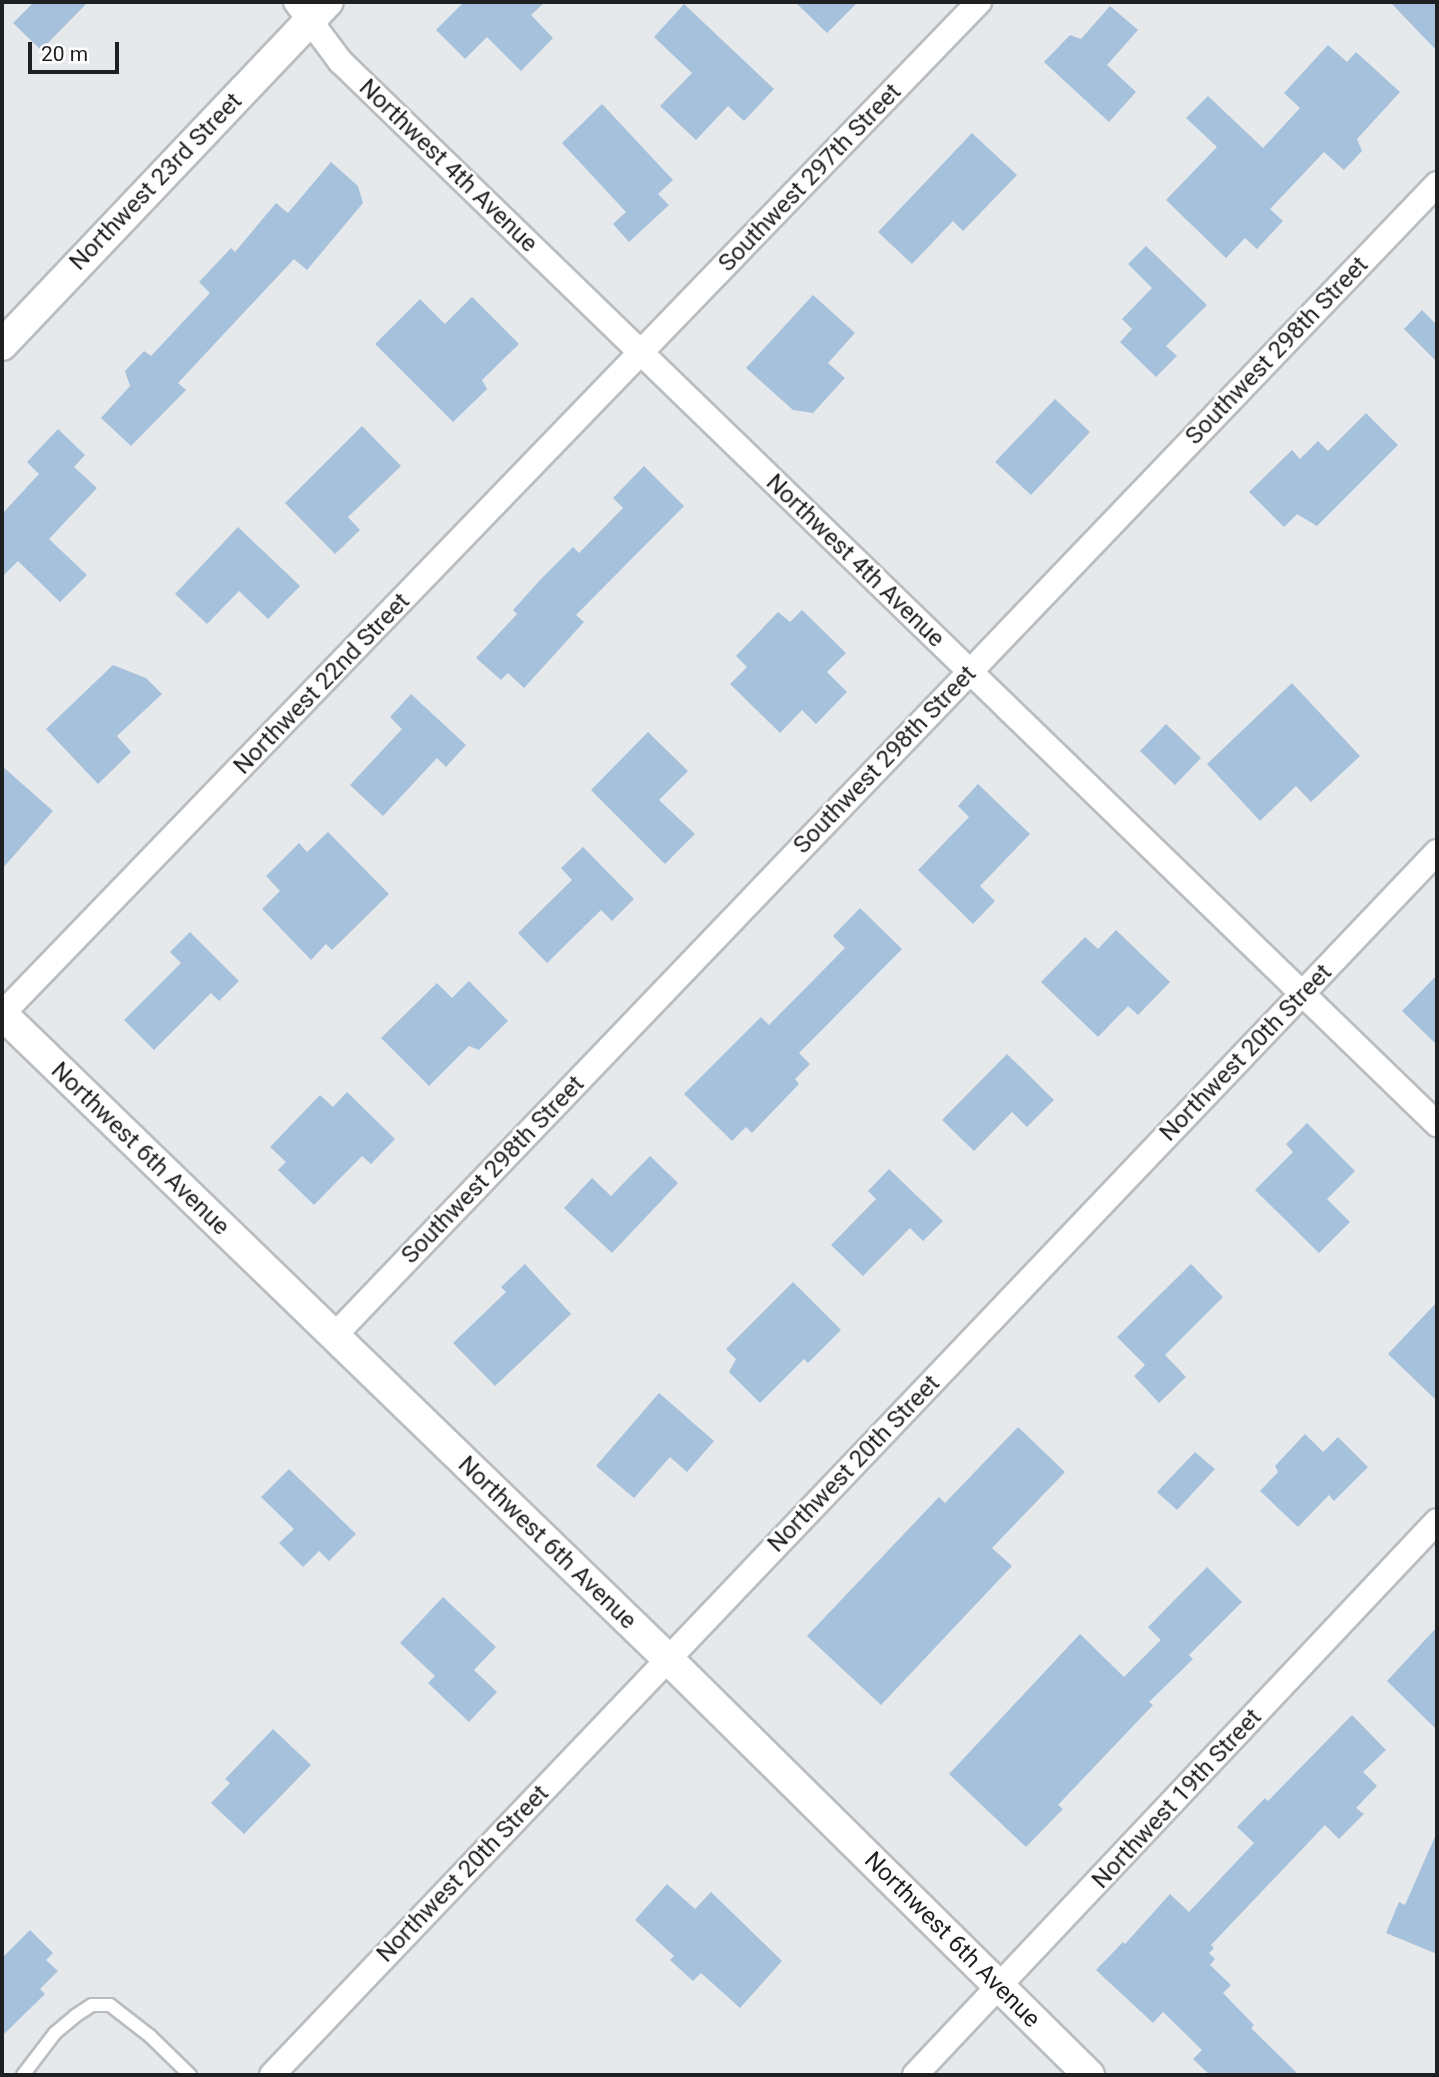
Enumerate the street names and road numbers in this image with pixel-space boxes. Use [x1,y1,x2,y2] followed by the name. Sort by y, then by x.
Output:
[353,73,543,259] street label: Northwest 4th Avenue
[713,78,907,278] street label: Southwest 297th Street
[64,87,248,277] street label: Northwest 23rd Street
[1180,251,1374,451] street label: Southwest 298th Street
[760,468,950,654] street label: Northwest 4th Avenue
[228,587,416,781] street label: Northwest 22nd Street
[788,660,982,860] street label: Southwest 298th Street
[1154,959,1338,1147] street label: Northwest 20th Street
[45,1056,235,1242] street label: Northwest 6th Avenue
[396,1070,590,1270] street label: Southwest 298th Street
[762,1370,946,1558] street label: Northwest 20th Street
[452,1450,642,1636] street label: Northwest 6th Avenue
[1086,1703,1268,1895] street label: Northwest 19th Street
[371,1780,555,1968] street label: Northwest 20th Street
[858,1846,1046,2034] street label: Northwest 6th Avenue

